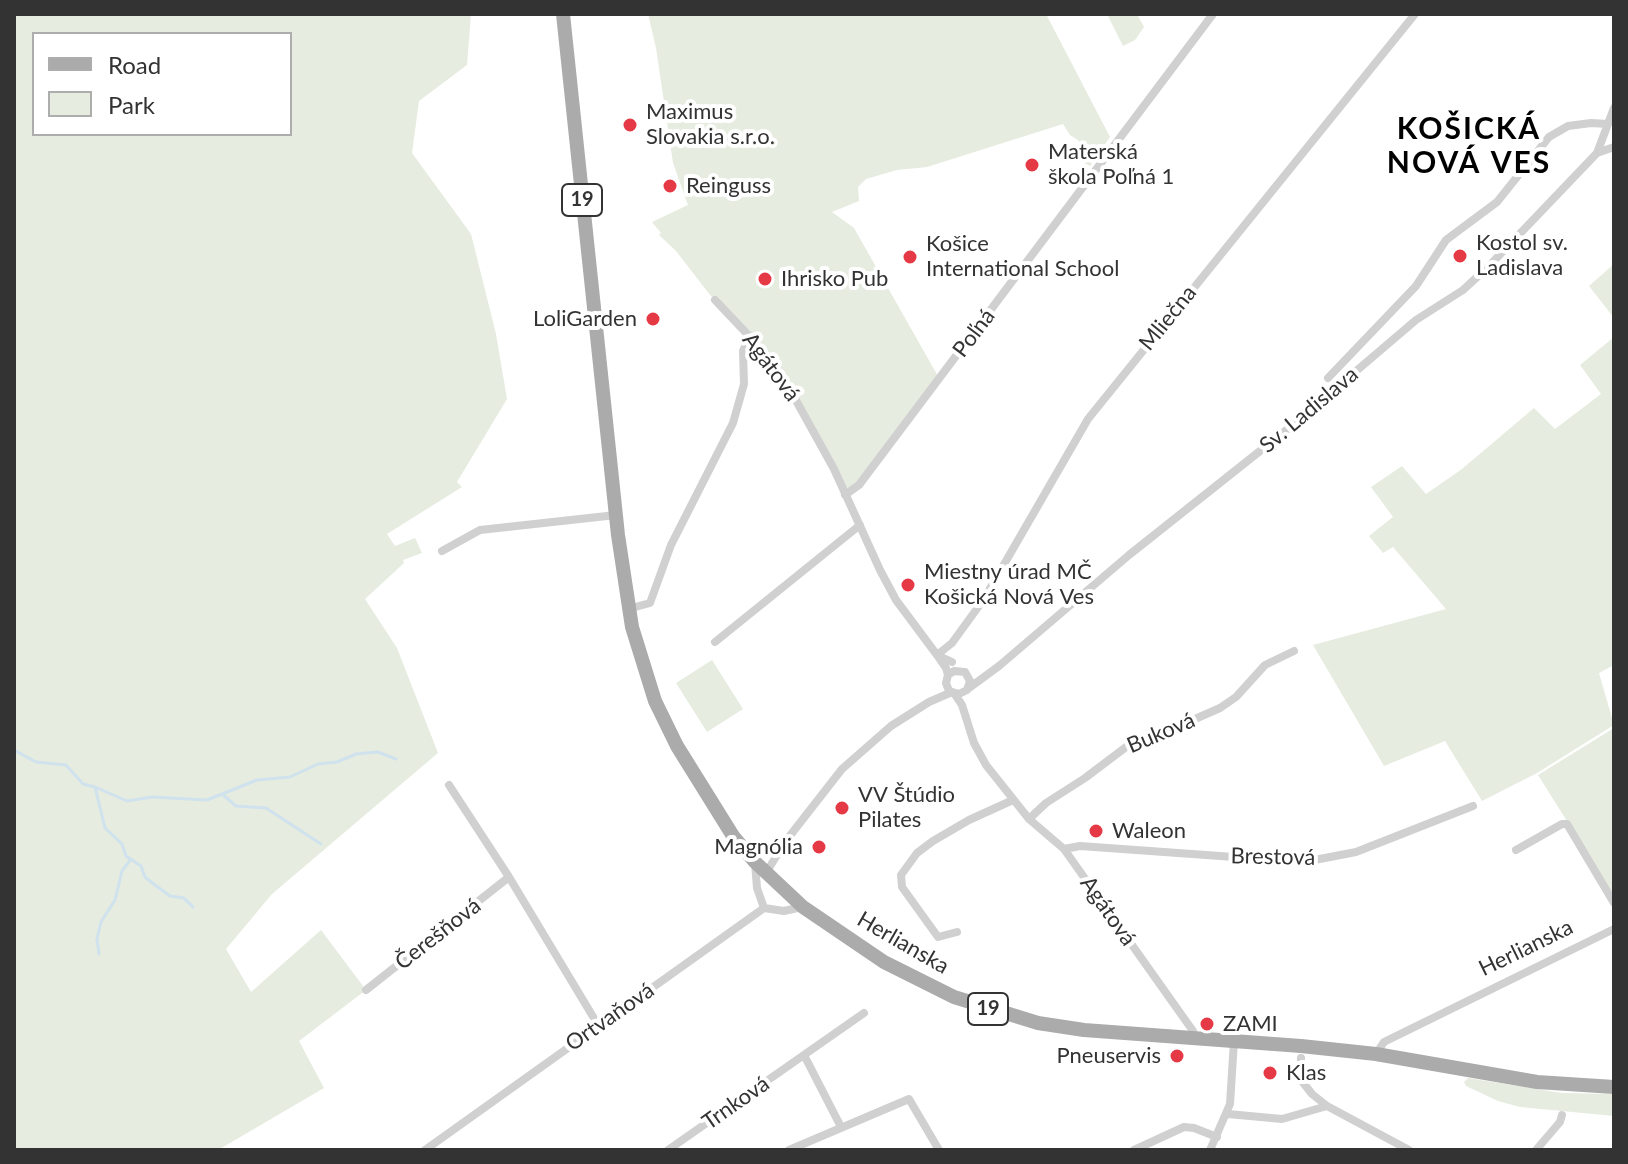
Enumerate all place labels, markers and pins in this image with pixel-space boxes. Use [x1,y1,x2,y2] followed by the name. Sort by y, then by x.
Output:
[646,99,775,150] place label: Maximus Slovakia s.r.o.
[621,116,639,134] marker: Maximus Slovakia s.r.o.
[1048,139,1174,190] place label: Materská škola Poľná 1
[1023,156,1041,174] marker: Materská škola Poľná 1
[686,173,771,199] place label: Reinguss
[661,177,679,195] marker: Reinguss
[1476,230,1568,282] place label: Kostol sv. Ladislava
[926,231,1119,282] place label: Košice International School
[1451,247,1469,265] marker: Kostol sv. Ladislava
[901,248,919,266] marker: Košice International School
[781,266,888,292] place label: Ihrisko Pub
[756,270,774,288] marker: Ihrisko Pub
[533,306,637,332] place label: LoliGarden
[644,310,662,328] marker: LoliGarden
[924,559,1094,610] place label: Miestny úrad MČ Košická Nová Ves
[899,576,917,594] marker: Miestny úrad MČ Košická Nová Ves
[858,782,955,834] place label: VV Štúdio Pilates
[833,799,851,817] marker: VV Štúdio Pilates
[1112,818,1186,844] place label: Waleon
[1087,822,1105,840] marker: Waleon
[714,834,803,860] place label: Magnólia
[810,838,828,856] marker: Magnólia
[1223,1011,1278,1037] place label: ZAMI
[1198,1015,1216,1033] marker: ZAMI
[1057,1043,1161,1069] place label: Pneuservis
[1168,1047,1186,1065] marker: Pneuservis
[1286,1060,1326,1086] place label: Klas
[1261,1064,1279,1082] marker: Klas

